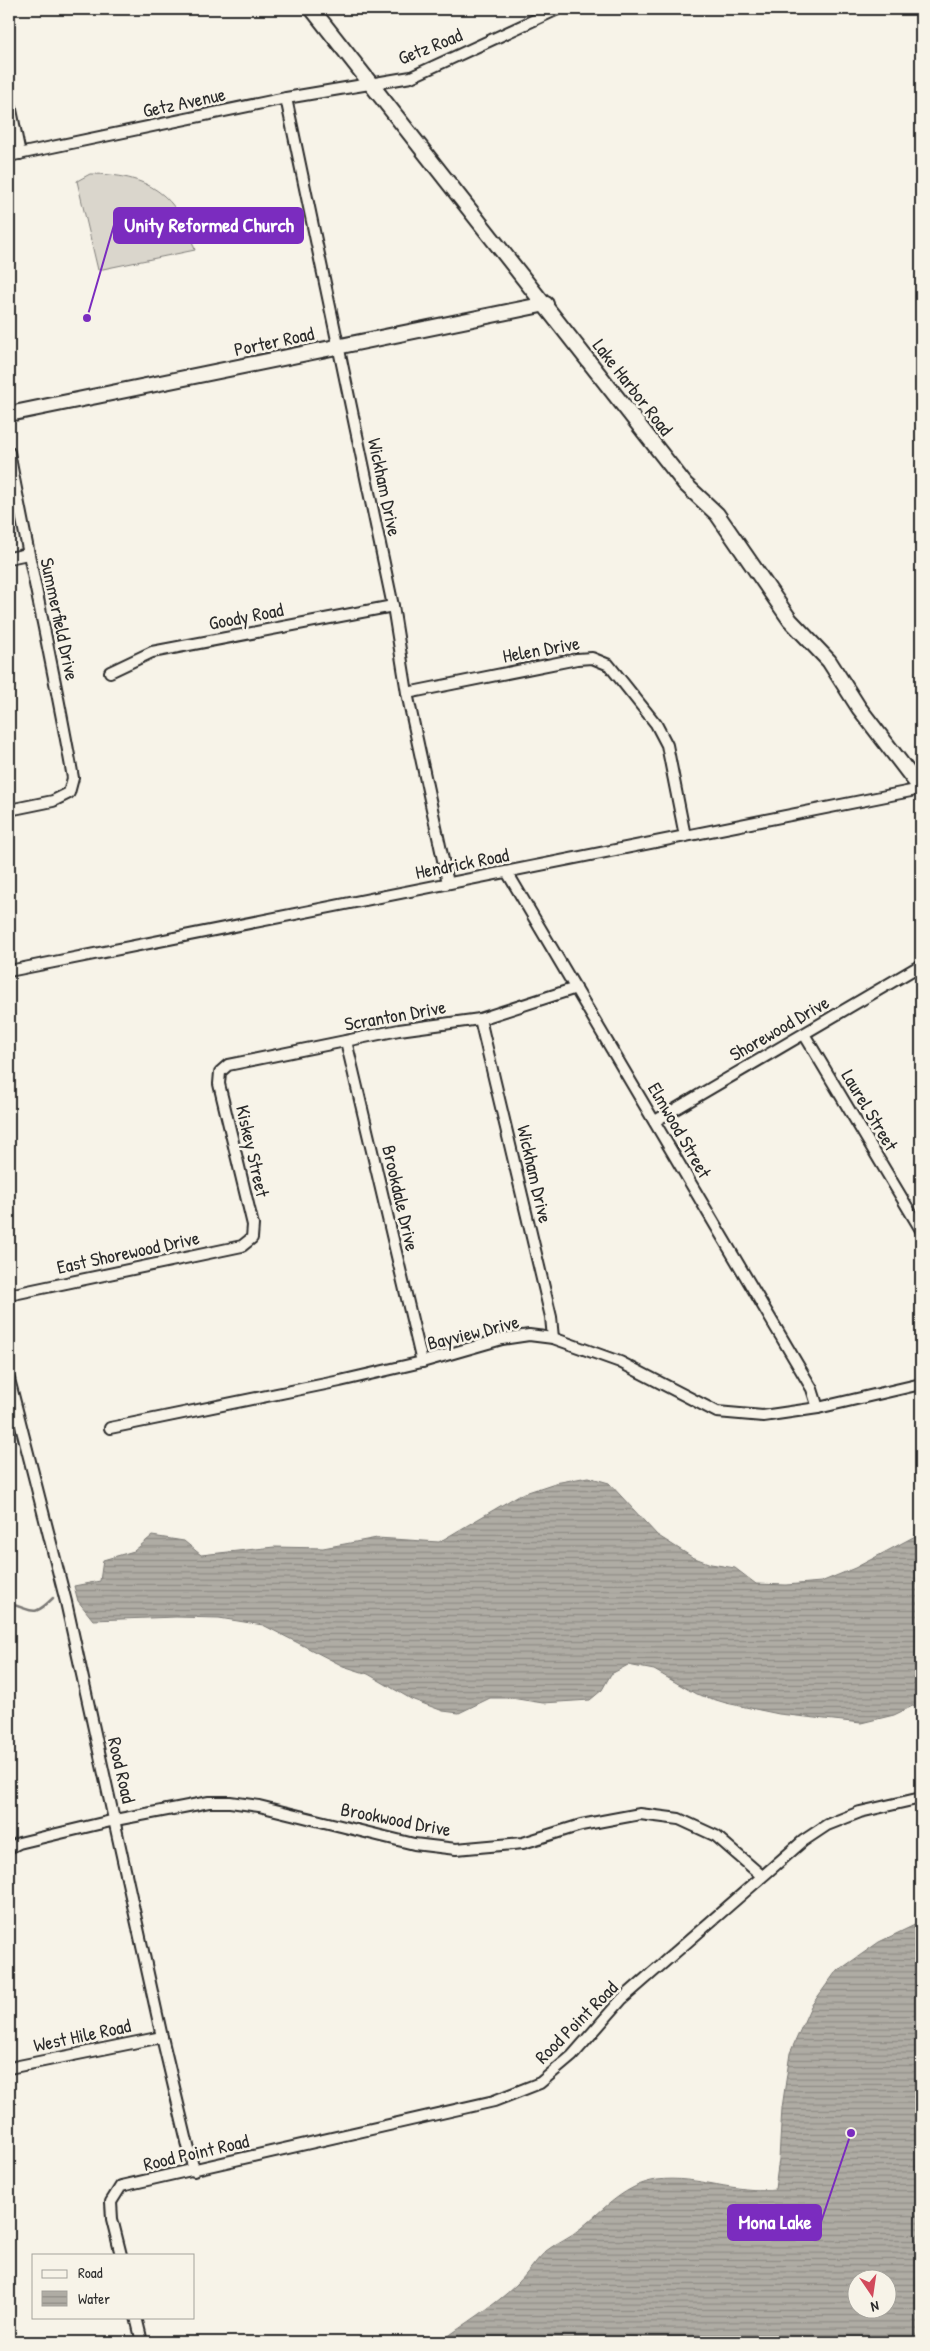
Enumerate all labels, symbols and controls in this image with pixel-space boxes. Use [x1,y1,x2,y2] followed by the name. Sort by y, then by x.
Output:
[394,21,466,71] street label: Getz Road
[140,80,228,123] street label: Getz Avenue
[114,208,303,243] callout: Unity Reformed Church
[124,211,294,239] text: Unity Reformed Church
[232,320,317,362] street label: Porter Road
[587,333,679,441] street label: Lake Harbor Road
[362,436,408,539] street label: Wickham Drive
[34,555,86,683] street label: Summerfield Drive
[207,596,286,636] street label: Goody Road
[500,629,582,669] street label: Helen Drive
[413,841,512,885] street label: Hendrick Road
[724,989,834,1067] street label: Shorewood Drive
[342,993,448,1037] street label: Scranton Drive
[836,1064,905,1156] street label: Laurel Street
[642,1077,718,1183] street label: Elmwood Street
[230,1102,276,1200] street label: Kiskey Street
[511,1123,559,1226] street label: Wickham Drive
[376,1143,426,1254] street label: Brookdale Drive
[54,1224,202,1280] street label: East Shorewood Drive
[425,1308,522,1356] street label: Bayview Drive
[102,1734,142,1806] street label: Rood Road
[339,1796,454,1843] street label: Brookwood Drive
[529,1974,624,2069] street label: Rood Point Road
[31,2012,134,2058] street label: West Hile Road
[141,2127,252,2177] street label: Rood Point Road
[728,2205,821,2240] callout: Mona Lake
[739,2208,812,2235] text: Mona Lake
[32,2254,195,2318] legend
[78,2262,103,2283] text: Road
[848,2268,898,2318] north arrow
[78,2288,110,2309] text: Water
[869,2297,881,2317] text: N

